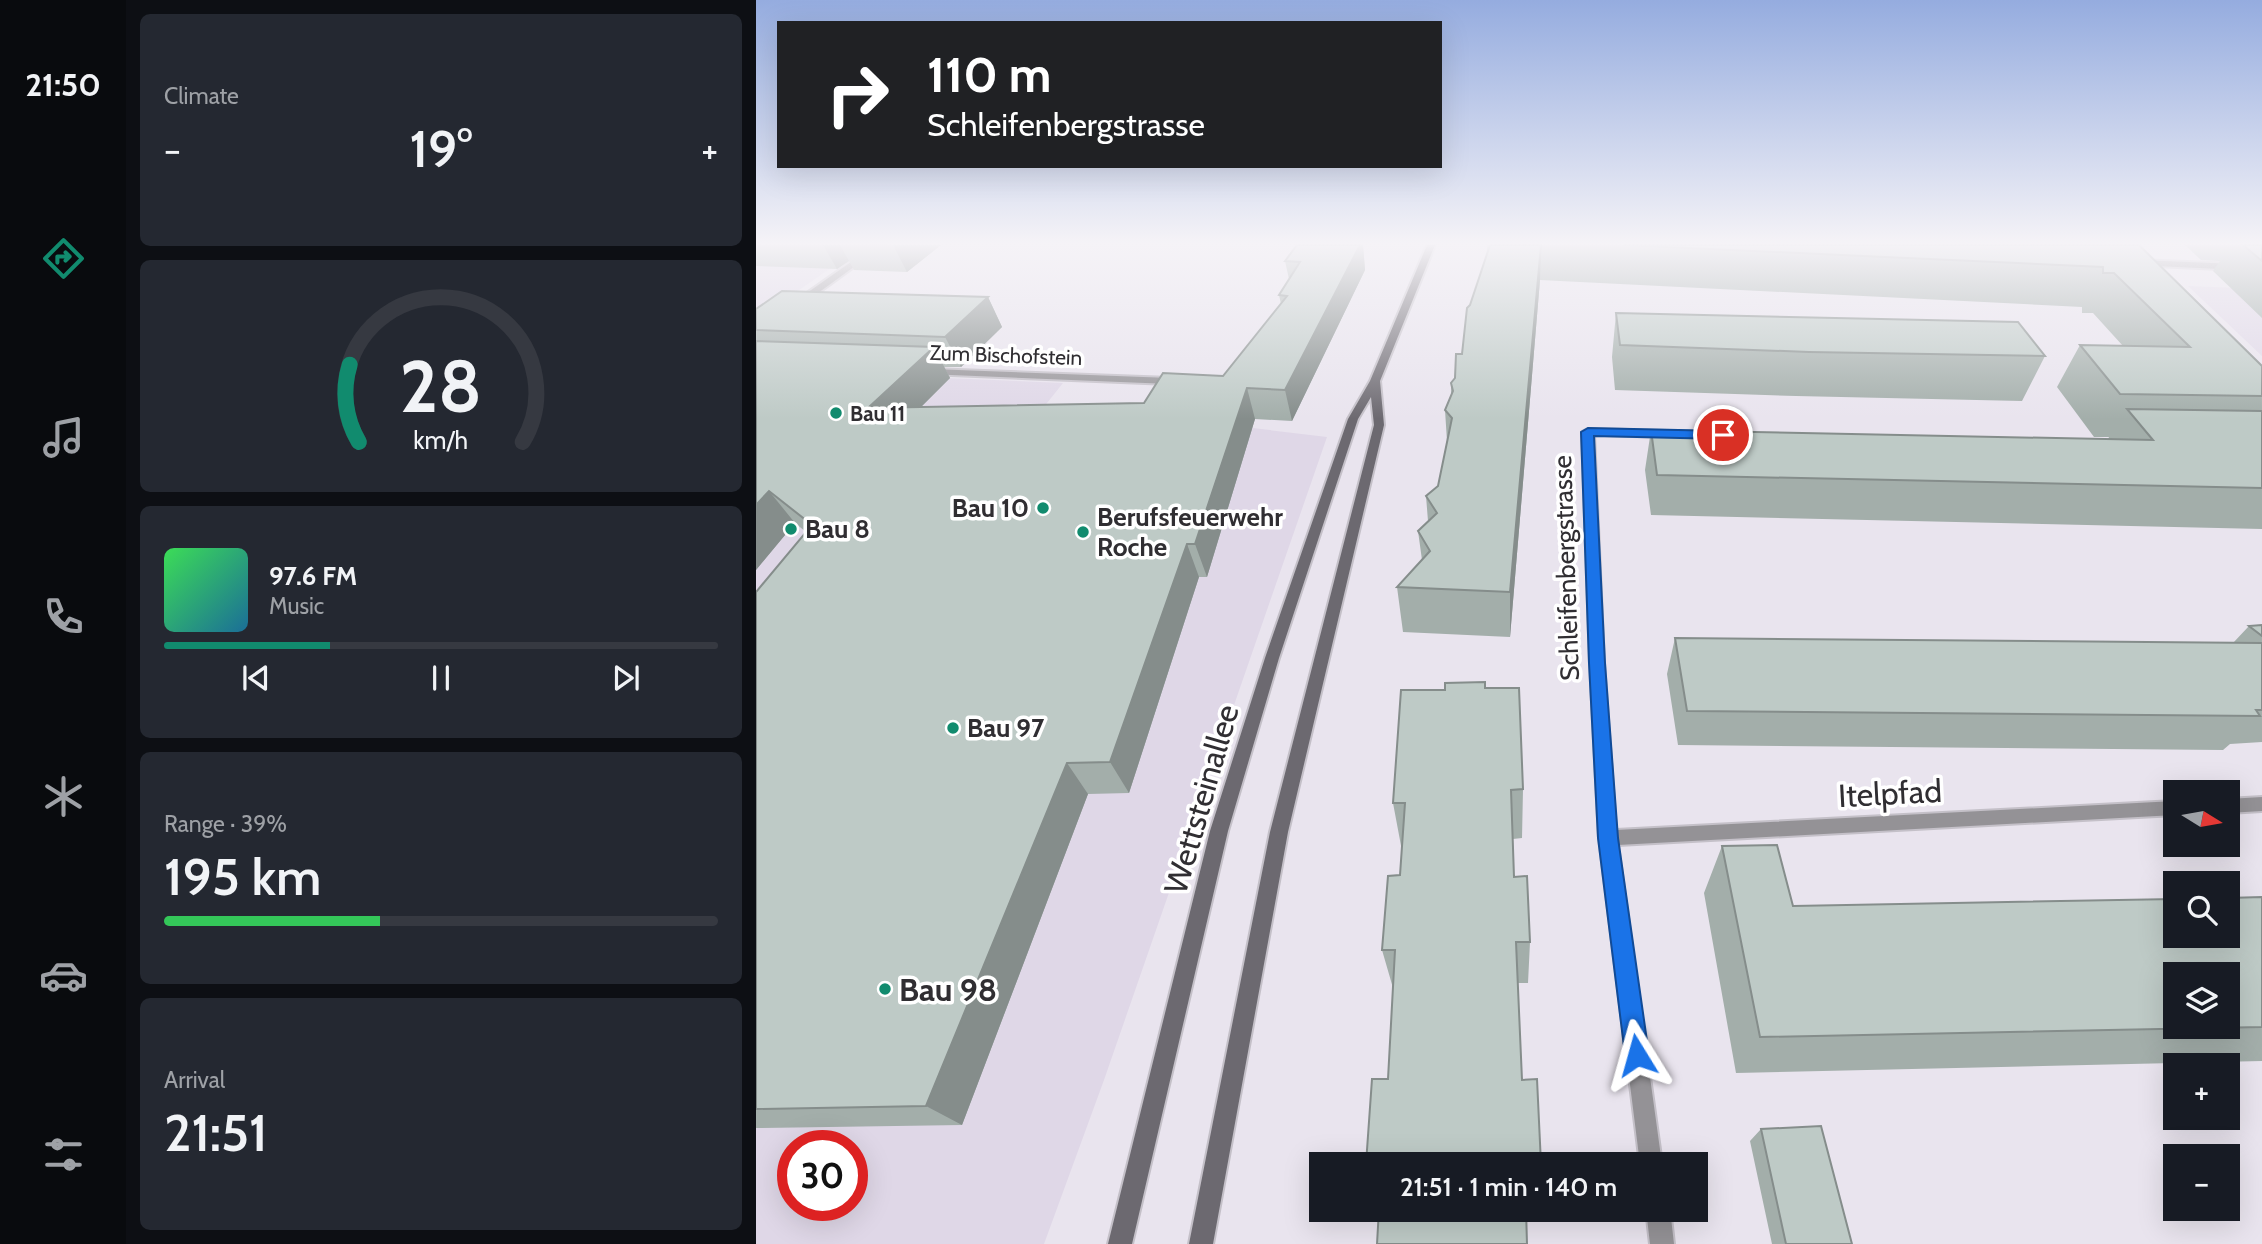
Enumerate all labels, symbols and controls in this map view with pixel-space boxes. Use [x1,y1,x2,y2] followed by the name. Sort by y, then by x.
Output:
[927,45,1051,104] text: 110 m
[812,49,903,140] icon: right
[25,65,101,104] text: 21:50
[164,82,239,110] text: Climate
[927,105,1205,144] text: Schleifenbergstrasse
[410,117,472,180] text: 19°
[164,126,181,173] text: −
[701,126,718,173] text: +
[39,234,88,283] icon: directions
[929,340,1083,370] street label: Zum Bischofstein
[400,342,482,430] text: 28
[850,401,905,426] place label: Bau 11
[828,405,844,421] marker: Bau 11
[1693,405,1753,465] pin
[39,413,88,462] icon: music
[1704,416,1742,454] icon: arrive
[414,425,468,455] text: km/h
[1546,455,1586,681] street label: Schleifenbergstrasse
[952,492,1029,524] place label: Bau 10
[1035,500,1051,516] marker: Bau 10
[1097,501,1283,563] place label: Berufsfeuerwehr Roche
[805,513,870,545] place label: Bau 8
[783,521,799,537] marker: Bau 8
[1075,524,1091,540] marker: Berufsfeuerwehr Roche
[269,560,357,592] text: 97.6 FM
[39,592,88,641] icon: phone
[269,592,324,620] text: Music
[237,659,275,697] icon: previous
[422,659,460,697] icon: pause
[607,659,645,697] icon: next
[1155,700,1247,898] street label: Wettsteinallee
[967,712,1045,744] place label: Bau 97
[945,720,961,736] marker: Bau 97
[1837,771,1943,815] street label: Itelpfad
[39,772,88,821] icon: climate
[2163,780,2240,858] north arrow
[2163,780,2240,1221] map controls
[164,810,287,838] text: Range · 39%
[164,845,321,908] text: 195 km
[2163,871,2240,948] button: search
[39,951,88,1000] icon: car
[2163,962,2240,1039] button: layers
[899,970,997,1009] place label: Bau 98
[877,981,893,997] marker: Bau 98
[1600,1018,1674,1092] position arrow
[2163,1053,2240,1130] button: +
[164,1066,225,1094] text: Arrival
[164,1101,267,1164] text: 21:51
[39,1130,88,1179] icon: filters
[777,1130,868,1221] speed limit sign: 30
[2163,1144,2240,1221] button: −
[1400,1171,1617,1203] text: 21:51 · 1 min · 140 m

